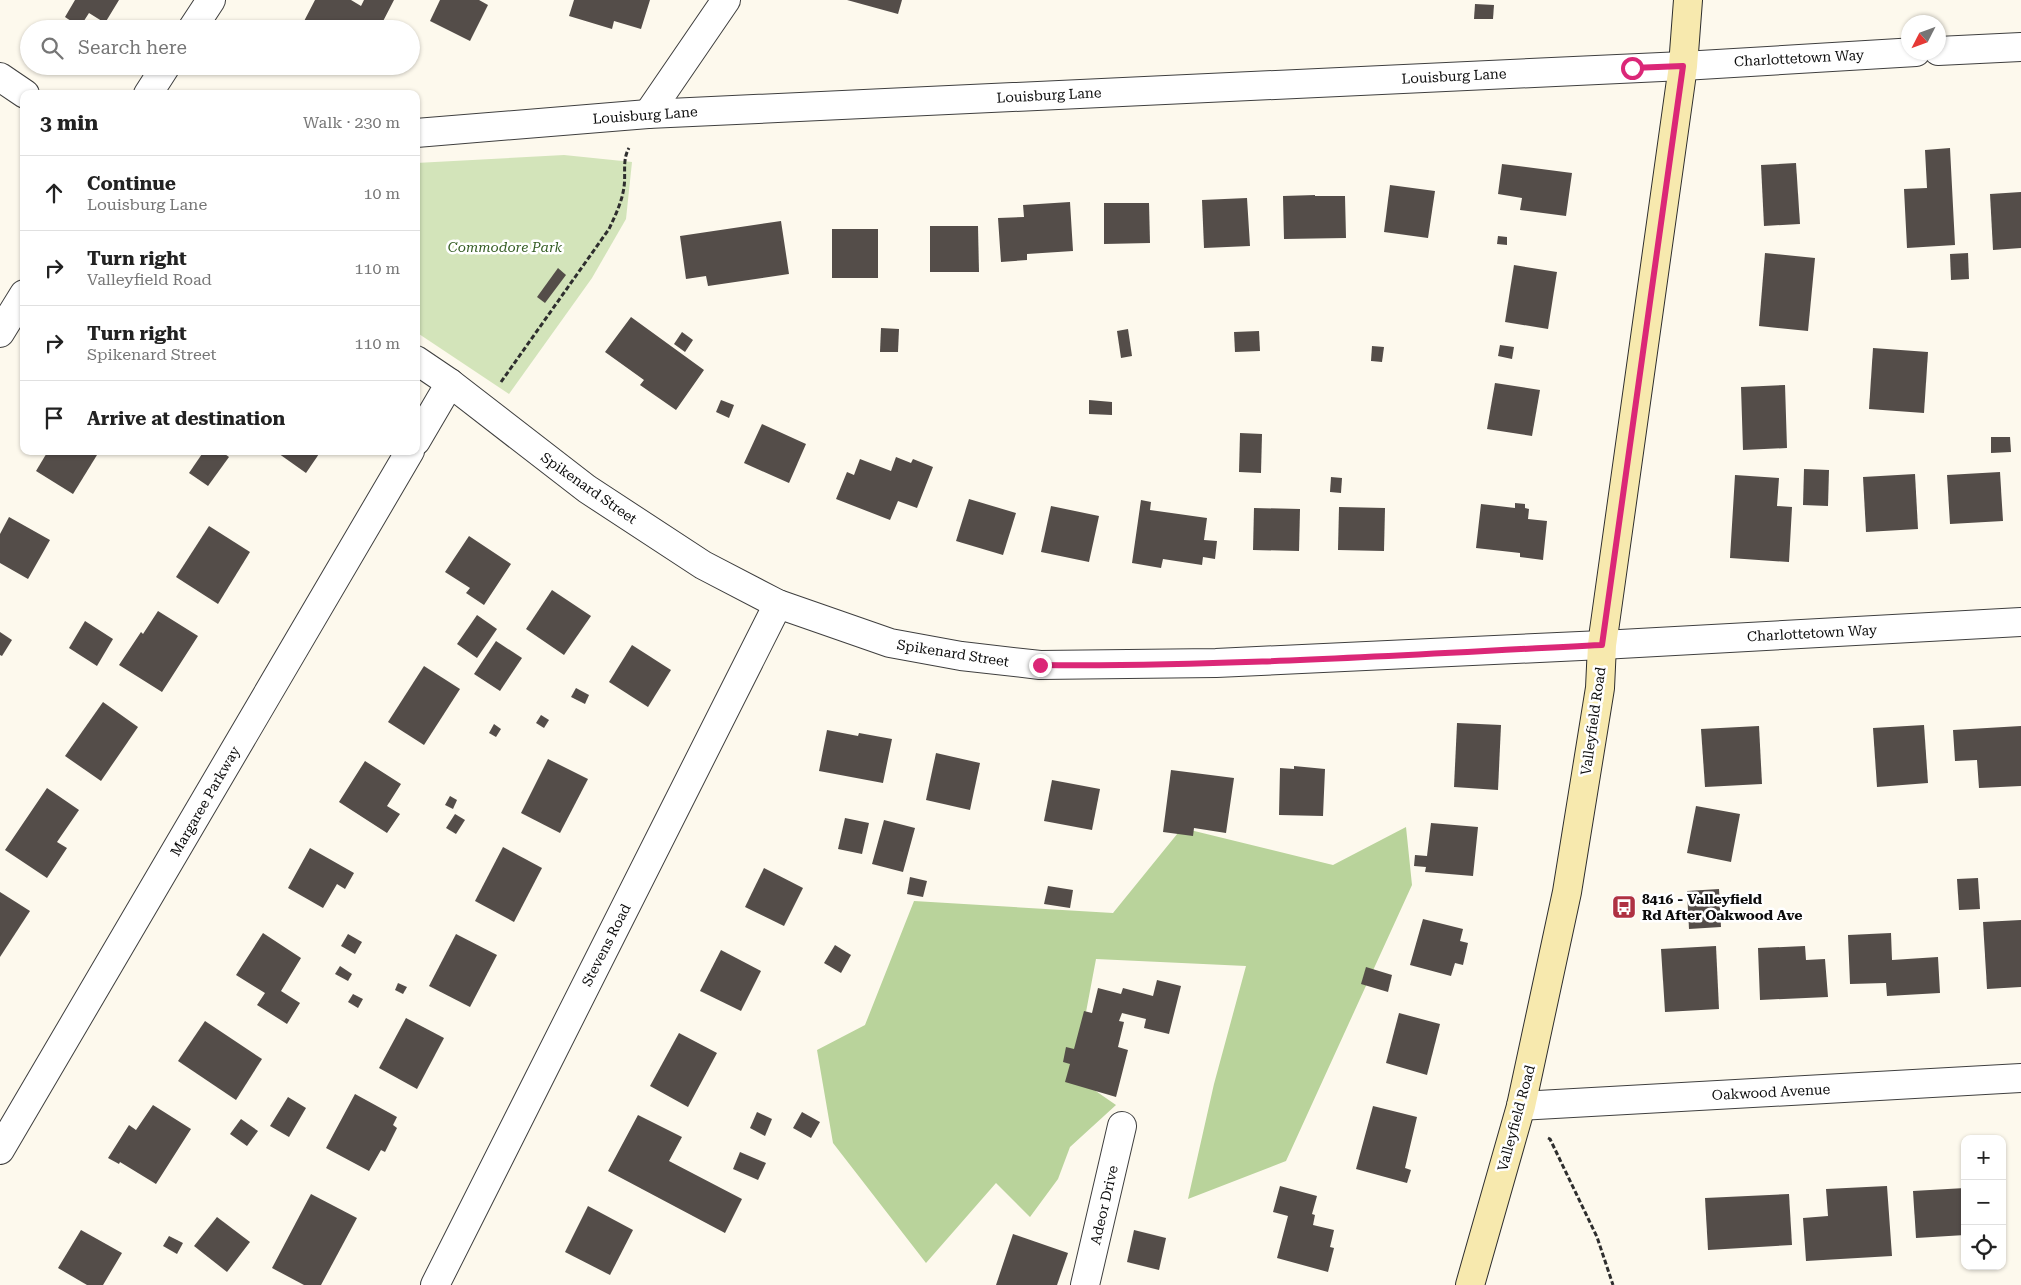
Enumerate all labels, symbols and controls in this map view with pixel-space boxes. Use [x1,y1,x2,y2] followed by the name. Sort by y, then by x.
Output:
[1901,15,1946,60] north arrow
[20,20,420,75] search box
[38,34,66,62] icon: search
[78,36,187,59] text: Search here
[1734,47,1865,69] street label: Charlottetown Way
[1621,57,1644,80] route start
[1401,65,1507,87] street label: Louisburg Lane
[996,84,1102,106] street label: Louisburg Lane
[592,103,698,127] street label: Louisburg Lane
[40,111,98,135] text: 3 min
[303,113,400,132] text: Walk · 230 m
[87,172,176,195] text: Continue
[40,179,68,207] icon: ahead
[363,184,400,203] text: 10 m
[87,195,207,214] text: Louisburg Lane
[448,239,563,255] park label: Commodore Park
[87,247,187,270] text: Turn right
[40,254,68,282] icon: right
[354,259,400,278] text: 110 m
[87,270,212,289] text: Valleyfield Road
[87,322,187,345] text: Turn right
[40,329,68,357] icon: right
[354,334,400,353] text: 110 m
[87,345,217,364] text: Spikenard Street
[40,404,68,432] icon: arrive
[87,407,285,430] text: Arrive at destination
[538,449,640,527] street label: Spikenard Street
[1747,622,1878,644] street label: Charlottetown Way
[896,636,1010,670] street label: Spikenard Street
[1029,654,1052,677] route end
[1577,666,1609,776] street label: Valleyfield Road
[167,743,243,859] street label: Margaree Parkway
[1642,891,1803,923] place label: 8416 - Valleyfield Rd After Oakwood Ave
[1611,894,1637,920] bus stop icon: 8416 - Valleyfield Rd After Oakwood Ave
[578,901,634,989] street label: Stevens Road
[1494,1063,1538,1173] street label: Valleyfield Road
[1711,1081,1831,1103] street label: Oakwood Avenue
[1961,1135,2006,1270] map controls
[1961,1135,2006,1180] button: +
[1087,1163,1121,1246] street label: Adeor Drive
[1961,1180,2006,1225] button: −
[1961,1225,2006,1270] button: locate

